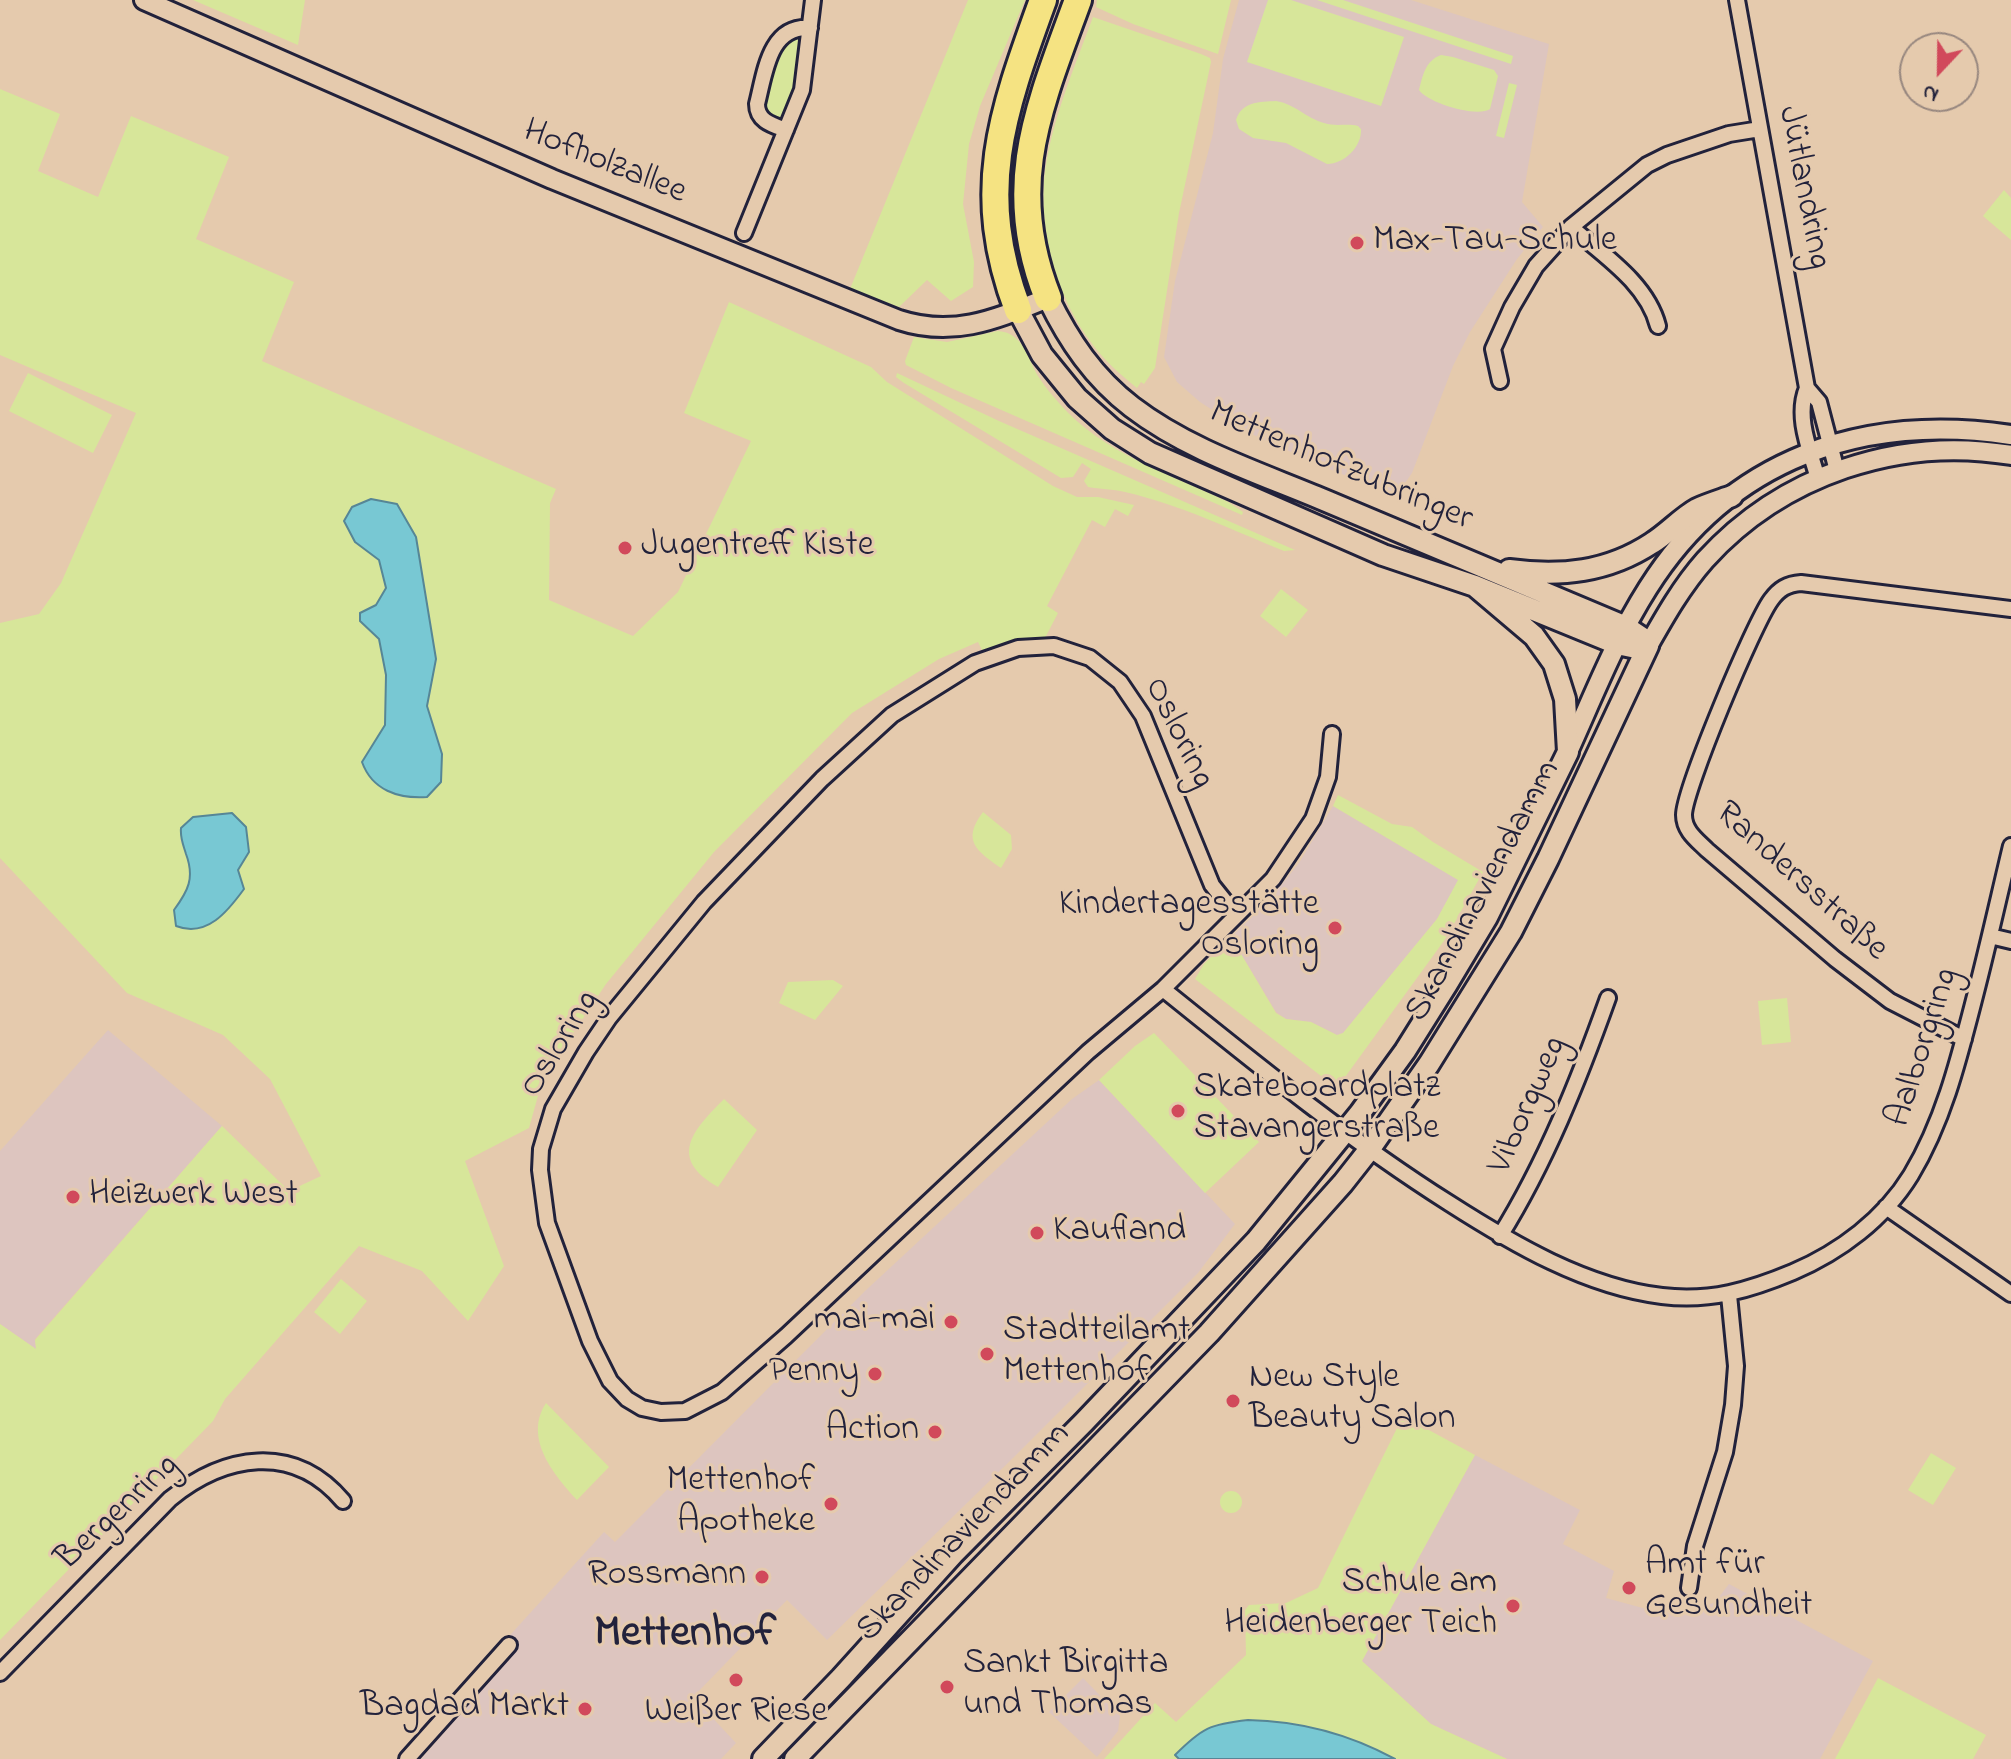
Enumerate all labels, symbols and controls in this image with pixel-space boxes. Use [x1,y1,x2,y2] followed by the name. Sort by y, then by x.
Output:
[1899,32,1979,112] north arrow
[1918,75,1944,110] text: N
[1765,103,1839,273] street label: Jütlandring
[516,112,692,216] street label: Hofholzallee
[1373,221,1617,265] place label: Max-Tau-Schule
[1348,234,1366,252] marker: Max-Tau-Schule
[1202,393,1478,543] street label: Mettenhofzubringer
[641,526,874,570] place label: Jugentreff Kiste
[616,539,634,557] marker: Jugentreff Kiste
[1132,671,1222,797] street label: Osloring
[1398,754,1572,1030] street label: Skandinaviendamm
[1704,794,1896,972] street label: Randersstraße
[1059,885,1319,970] place label: Kindertagesstätte Osloring
[1326,919,1344,937] marker: Kindertagesstätte Osloring
[1879,963,1971,1133] street label: Aalborgring
[512,983,612,1107] street label: Osloring
[1481,1030,1579,1182] street label: Viborgweg
[1194,1068,1440,1153] place label: Skateboardplatz Stavangerstraße
[1169,1102,1187,1120] marker: Skateboardplatz Stavangerstraße
[89,1175,298,1219] place label: Heizwerk West
[64,1188,82,1206] marker: Heizwerk West
[1053,1211,1186,1255] place label: Kaufland
[1028,1224,1046,1242] marker: Kaufland
[814,1300,935,1344] place label: mai-mai
[1003,1311,1190,1396] place label: Stadtteilamt Mettenhof
[942,1313,960,1331] marker: mai-mai
[978,1345,996,1363] marker: Stadtteilamt Mettenhof
[769,1352,859,1396] place label: Penny
[1249,1358,1455,1443] place label: New Style Beauty Salon
[866,1365,884,1383] marker: Penny
[1224,1392,1242,1410] marker: New Style Beauty Salon
[826,1410,919,1454] place label: Action
[849,1415,1081,1653] street label: Skandinaviendamm
[926,1423,944,1441] marker: Action
[48,1446,190,1582] street label: Bergenring
[666,1461,815,1546] place label: Mettenhof Apotheke
[822,1495,840,1513] marker: Mettenhof Apotheke
[1645,1545,1812,1630] place label: Amt für Gesundheit
[588,1555,746,1599] place label: Rossmann
[1224,1563,1497,1648] place label: Schule am Heidenberger Teich
[753,1568,771,1586] marker: Rossmann
[1620,1579,1638,1597] marker: Amt für Gesundheit
[1504,1597,1522,1615] marker: Schule am Heidenberger Teich
[594,1611,776,1663] district label: Mettenhof
[963,1644,1168,1729] place label: Sankt Birgitta und Thomas
[727,1671,745,1689] marker: Weißer Riese
[938,1678,956,1696] marker: Sankt Birgitta und Thomas
[360,1687,569,1731] place label: Bagdad Markt
[645,1692,827,1736] place label: Weißer Riese
[576,1700,594,1718] marker: Bagdad Markt

